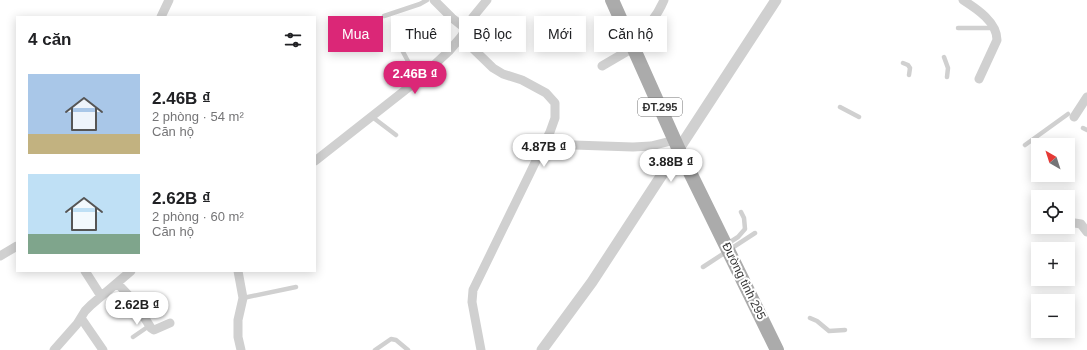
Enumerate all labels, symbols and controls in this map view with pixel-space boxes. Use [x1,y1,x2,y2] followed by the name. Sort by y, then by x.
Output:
[328,16,383,52] chip: Mua
[391,16,451,52] chip: Thuê
[459,16,526,52] chip: Bộ lọc
[534,16,586,52] chip: Mới
[594,16,667,52] chip: Căn hộ
[282,29,304,51] icon: filters
[28,30,71,49] text: 4 căn
[378,61,452,95] pin: 2.46B ₫
[393,66,437,81] text: 2.46B ₫
[152,89,211,108] text: 2.46B ₫
[60,90,108,138] icon: home
[638,98,682,116] road number: ĐT.295
[152,109,244,124] text: 2 phòng · 54 m²
[152,124,194,139] text: Căn hộ
[507,134,581,168] pin: 4.87B ₫
[1031,138,1075,182] north arrow
[1031,138,1075,338] map controls
[522,139,566,154] text: 4.87B ₫
[634,149,708,183] pin: 3.88B ₫
[649,154,693,169] text: 3.88B ₫
[152,189,211,208] text: 2.62B ₫
[60,190,108,238] icon: home
[1031,190,1075,234] button: locate
[152,209,244,224] text: 2 phòng · 60 m²
[152,224,194,239] text: Căn hộ
[719,240,769,322] street label: Đường tỉnh 295
[1031,242,1075,286] button: +
[100,292,174,326] pin: 2.62B ₫
[1031,294,1075,338] button: −
[115,297,159,312] text: 2.62B ₫

